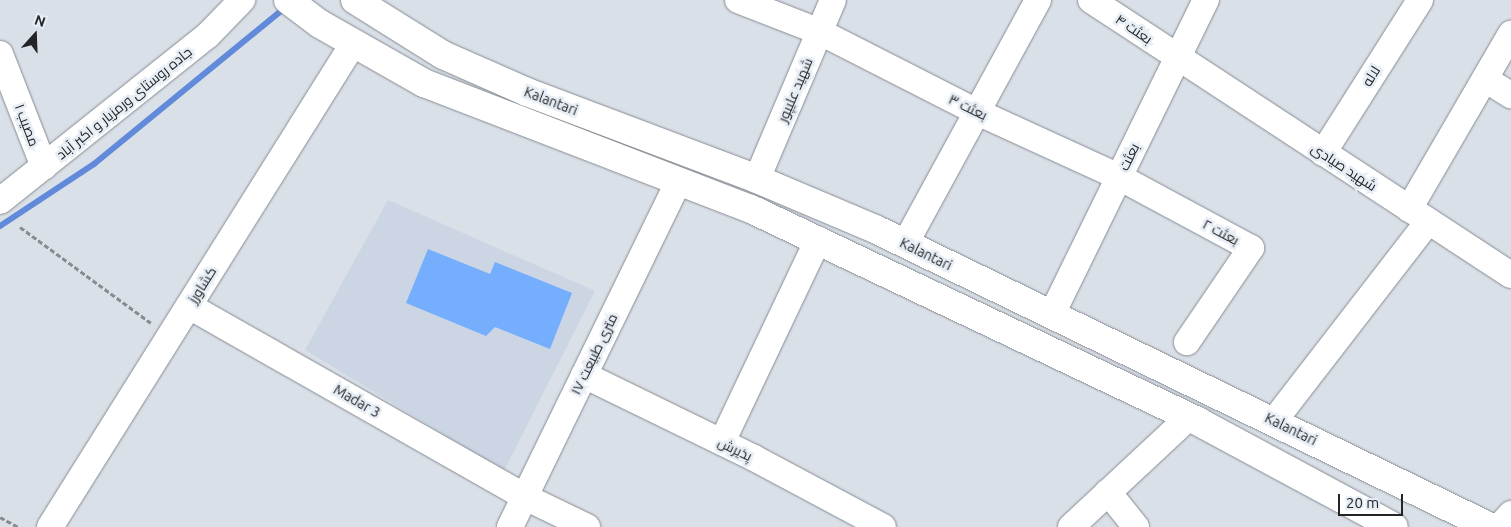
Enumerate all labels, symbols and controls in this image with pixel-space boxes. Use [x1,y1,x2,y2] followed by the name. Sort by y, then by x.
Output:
[10,10,60,60] north arrow
[1112,11,1156,47] street label: بعثت ۴
[32,12,48,30] text: N
[53,43,195,163] street label: جاده روستای ورمزیار و اکبر آباد
[774,55,816,125] street label: شهید علیپور
[1358,63,1384,89] street label: لاله
[522,83,580,119] street label: Kalantari
[946,90,990,124] street label: بعثت ۳
[11,101,43,149] street label: مصیب ۱
[1308,140,1380,194] street label: شهید صیادی
[1115,141,1143,173] street label: بعثت
[1200,215,1242,249] street label: بعثت ۲
[897,234,955,274] street label: Kalantari
[184,264,220,306] street label: کشاورز
[567,311,621,397] street label: ۱۷ متری طبیعت
[331,381,383,421] street label: Madar 3
[1262,409,1320,449] street label: Kalantari
[715,434,755,464] street label: پذیرش
[1341,484,1406,516] scale bar
[1346,494,1379,511] text: 20 m

